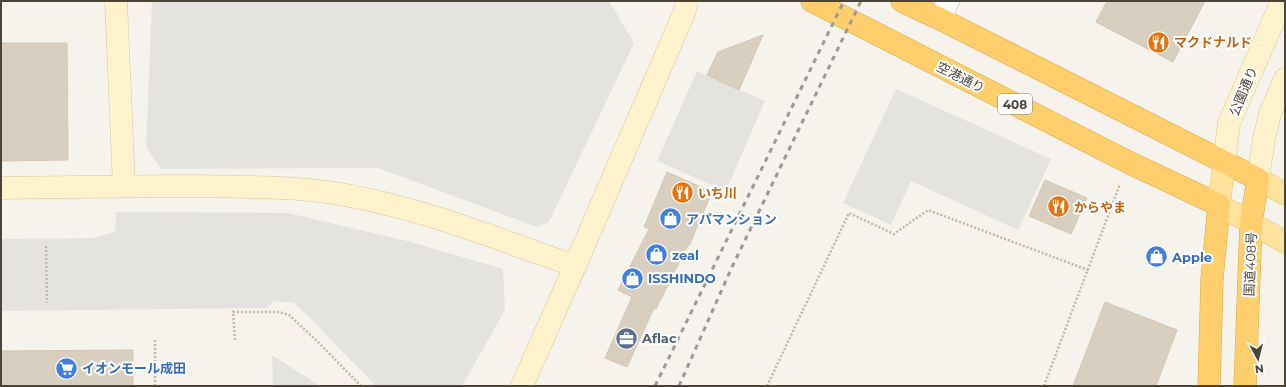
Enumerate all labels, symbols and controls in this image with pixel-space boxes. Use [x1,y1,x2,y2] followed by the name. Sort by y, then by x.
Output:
[1146,29,1172,55] restaurant icon: マクドナルド
[1174,34,1252,50] place label: マクドナルド
[934,58,988,96] street label: 空港通り
[1225,64,1261,118] street label: 公園通り
[998,94,1032,114] road number: 408
[670,180,696,206] restaurant icon: いち川
[698,185,737,201] place label: いち川
[1045,194,1071,220] restaurant icon: からやま
[1074,199,1126,215] place label: からやま
[658,206,684,232] shop icon: アパマンション
[686,211,777,227] place label: アパマンション
[1241,231,1259,297] street label: 国道408号
[643,242,669,268] shop icon: zeal
[1143,244,1169,270] shop icon: Apple
[672,247,699,263] place label: zeal
[1171,249,1212,265] place label: Apple
[620,265,646,291] shop icon: ISSHINDO
[648,270,716,286] place label: ISSHINDO
[614,325,640,351] office icon: Aflac
[641,330,677,346] place label: Aflac
[1238,339,1278,379] north arrow
[54,355,80,381] supermarket icon: イオンモール成田
[82,360,186,376] place label: イオンモール成田
[1254,361,1264,376] text: N

